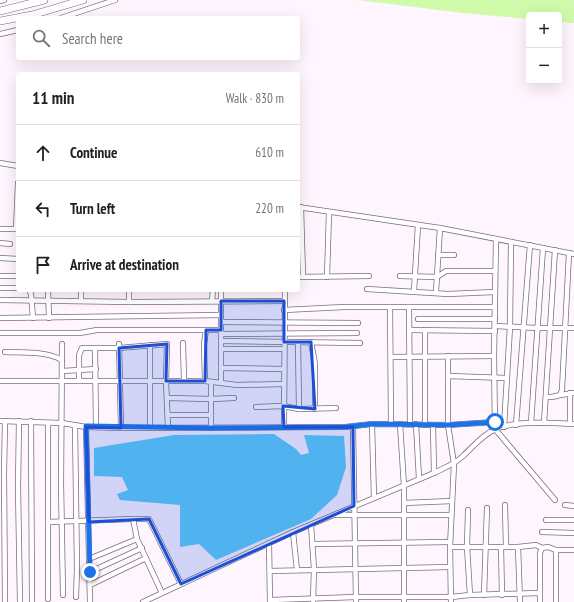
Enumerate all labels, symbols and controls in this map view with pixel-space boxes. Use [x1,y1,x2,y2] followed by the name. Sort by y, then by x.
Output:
[526,12,562,84] map controls
[526,12,562,48] button: +
[16,16,300,60] search box
[30,27,52,49] icon: search
[62,29,123,48] text: Search here
[526,48,562,84] button: −
[32,87,74,109] text: 11 min
[226,90,284,107] text: Walk · 830 m
[32,142,54,164] icon: ahead
[70,143,117,162] text: Continue
[255,144,284,161] text: 610 m
[32,198,54,220] icon: left
[70,199,115,218] text: Turn left
[255,200,284,217] text: 220 m
[32,254,54,276] icon: arrive
[70,255,179,274] text: Arrive at destination
[486,413,504,431] route start
[81,563,99,581] route end

